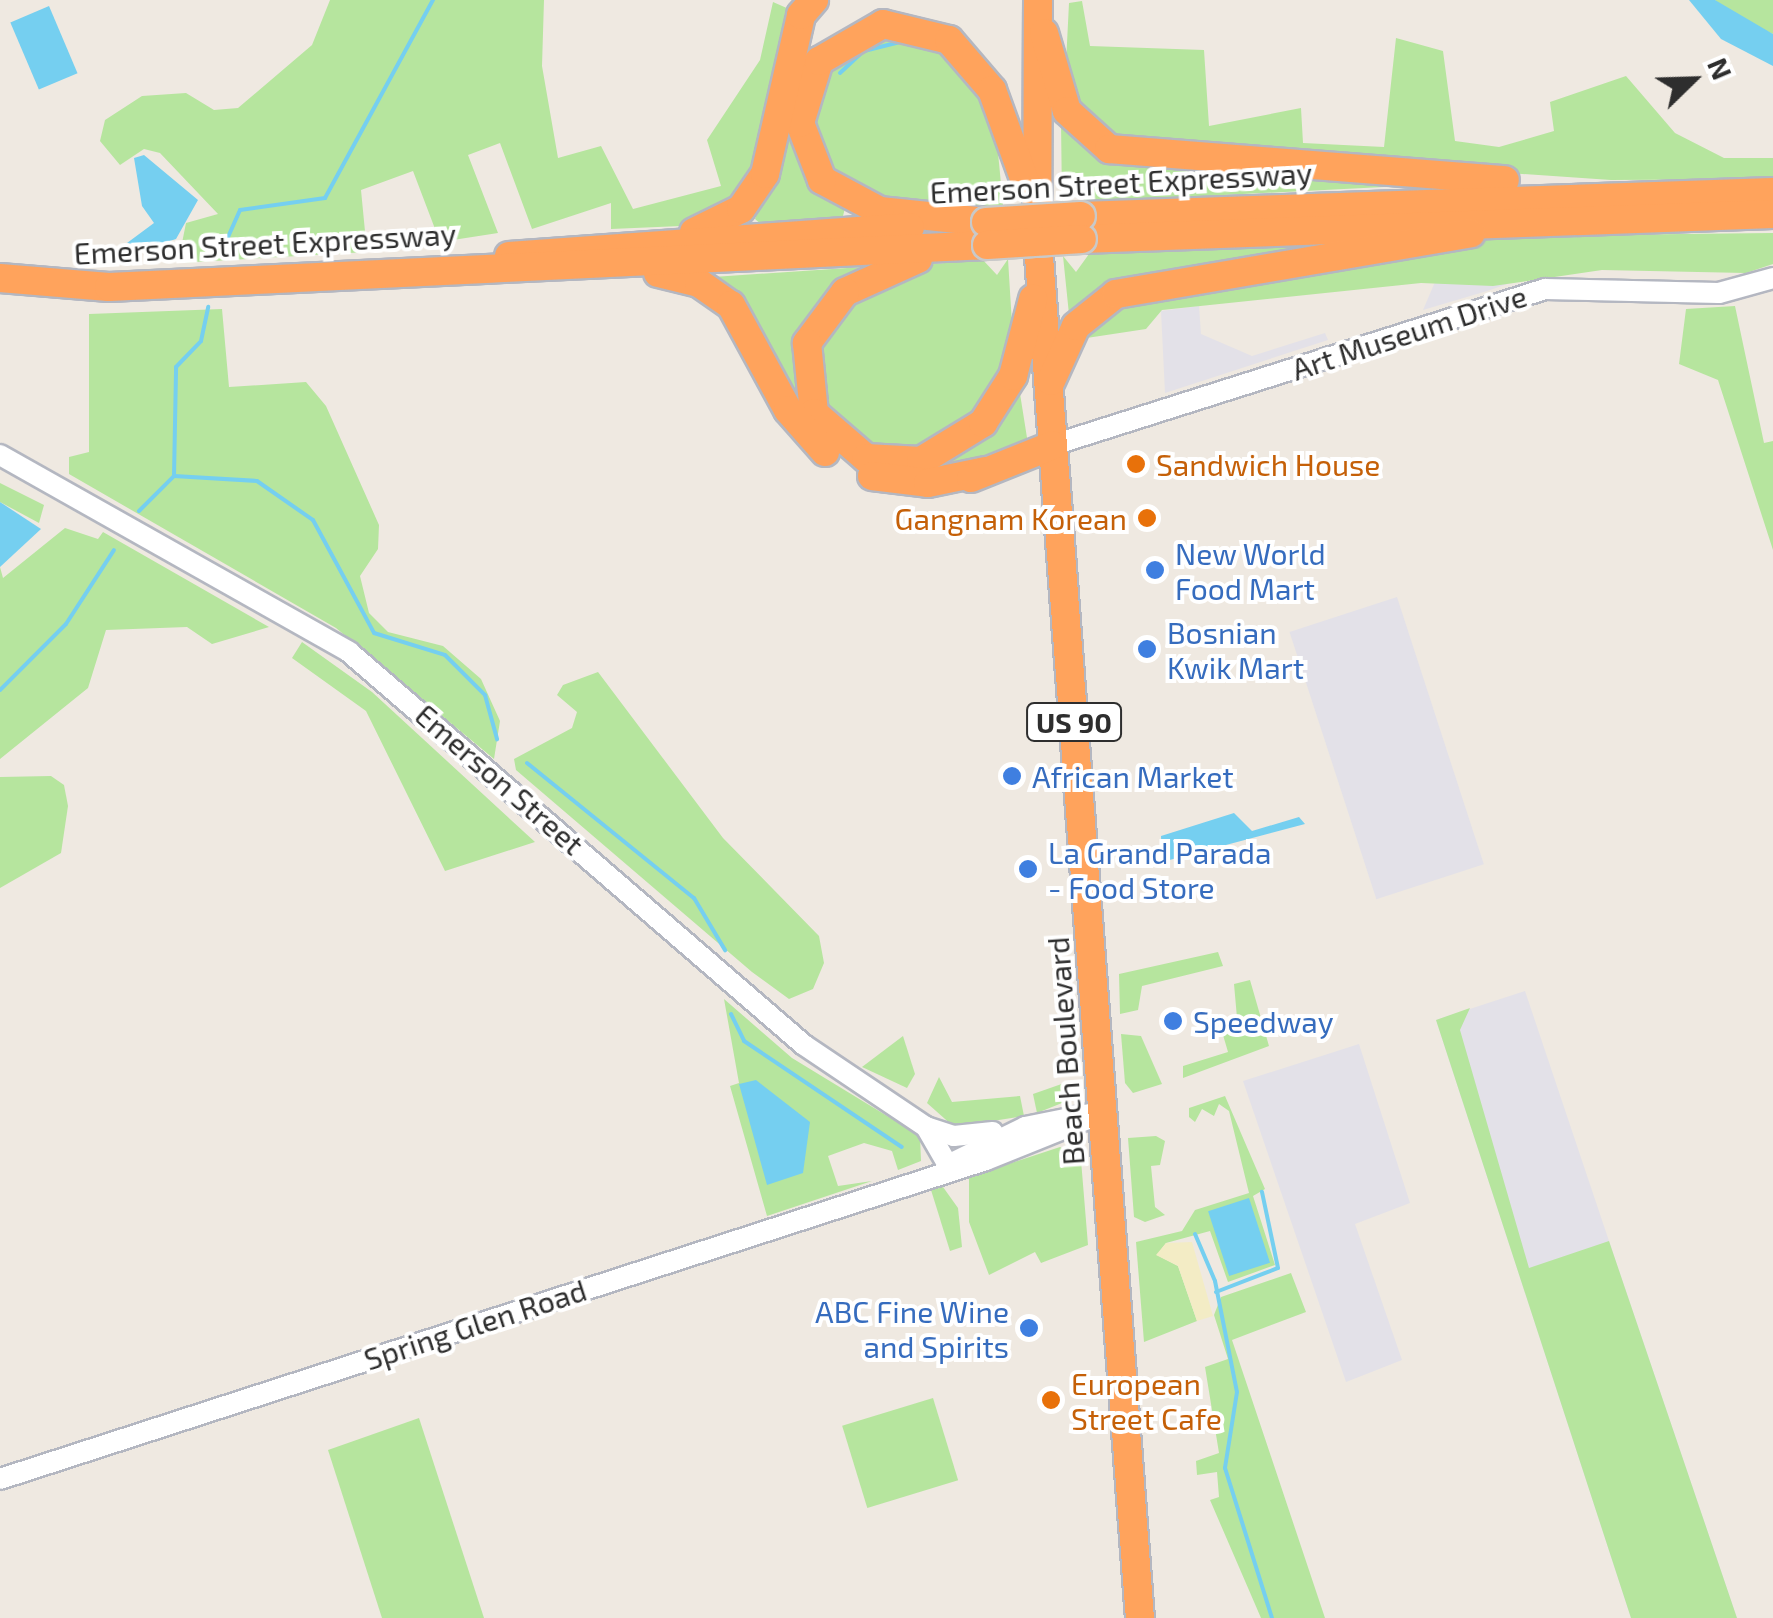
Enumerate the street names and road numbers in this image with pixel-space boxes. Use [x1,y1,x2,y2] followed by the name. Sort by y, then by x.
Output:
[929,154,1313,210] street label: Emerson Street Expressway
[73,215,457,271] street label: Emerson Street Expressway
[1287,277,1531,387] street label: Art Museum Drive
[409,696,591,862] street label: Emerson Street
[1024,699,1124,745] road number: US 90
[1039,936,1091,1166] street label: Beach Boulevard
[359,1271,591,1377] street label: Spring Glen Road

